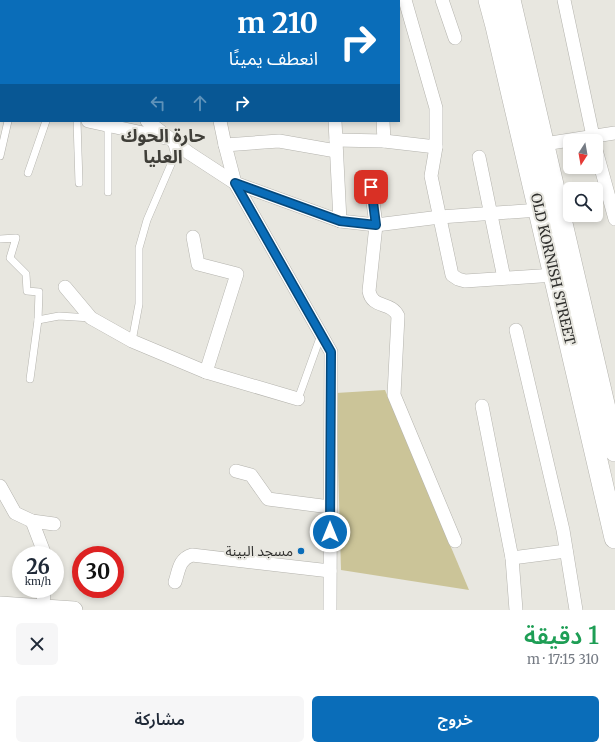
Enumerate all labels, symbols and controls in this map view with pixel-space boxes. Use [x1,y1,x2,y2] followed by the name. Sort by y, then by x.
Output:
[237,5,318,41] text: 210 m
[332,16,384,68] icon: right
[229,47,318,70] text: انعطف يمينًا
[147,92,169,114] icon: left
[189,92,211,114] icon: ahead
[231,92,253,114] icon: right
[121,124,205,168] district label: حارة الحوك العليا
[563,134,603,174] north arrow
[563,134,603,222] map controls
[354,170,388,204] pin
[360,176,382,198] icon: arrive
[563,182,603,222] button: search
[527,191,579,347] street label: OLD KORNISH STREET
[309,511,351,553] position arrow
[225,542,293,560] place label: مسجد البينة
[72,546,124,598] speed limit sign: 30
[296,546,306,556] marker: مسجد البينة
[26,554,50,579] text: 26
[25,575,51,588] text: km/h
[524,620,599,651] text: 1 دقيقة
[16,623,58,665] button: close
[527,651,599,668] text: 310 m · 17:15
[16,696,304,742] button: مشاركة
[312,696,599,742] button: خروج

